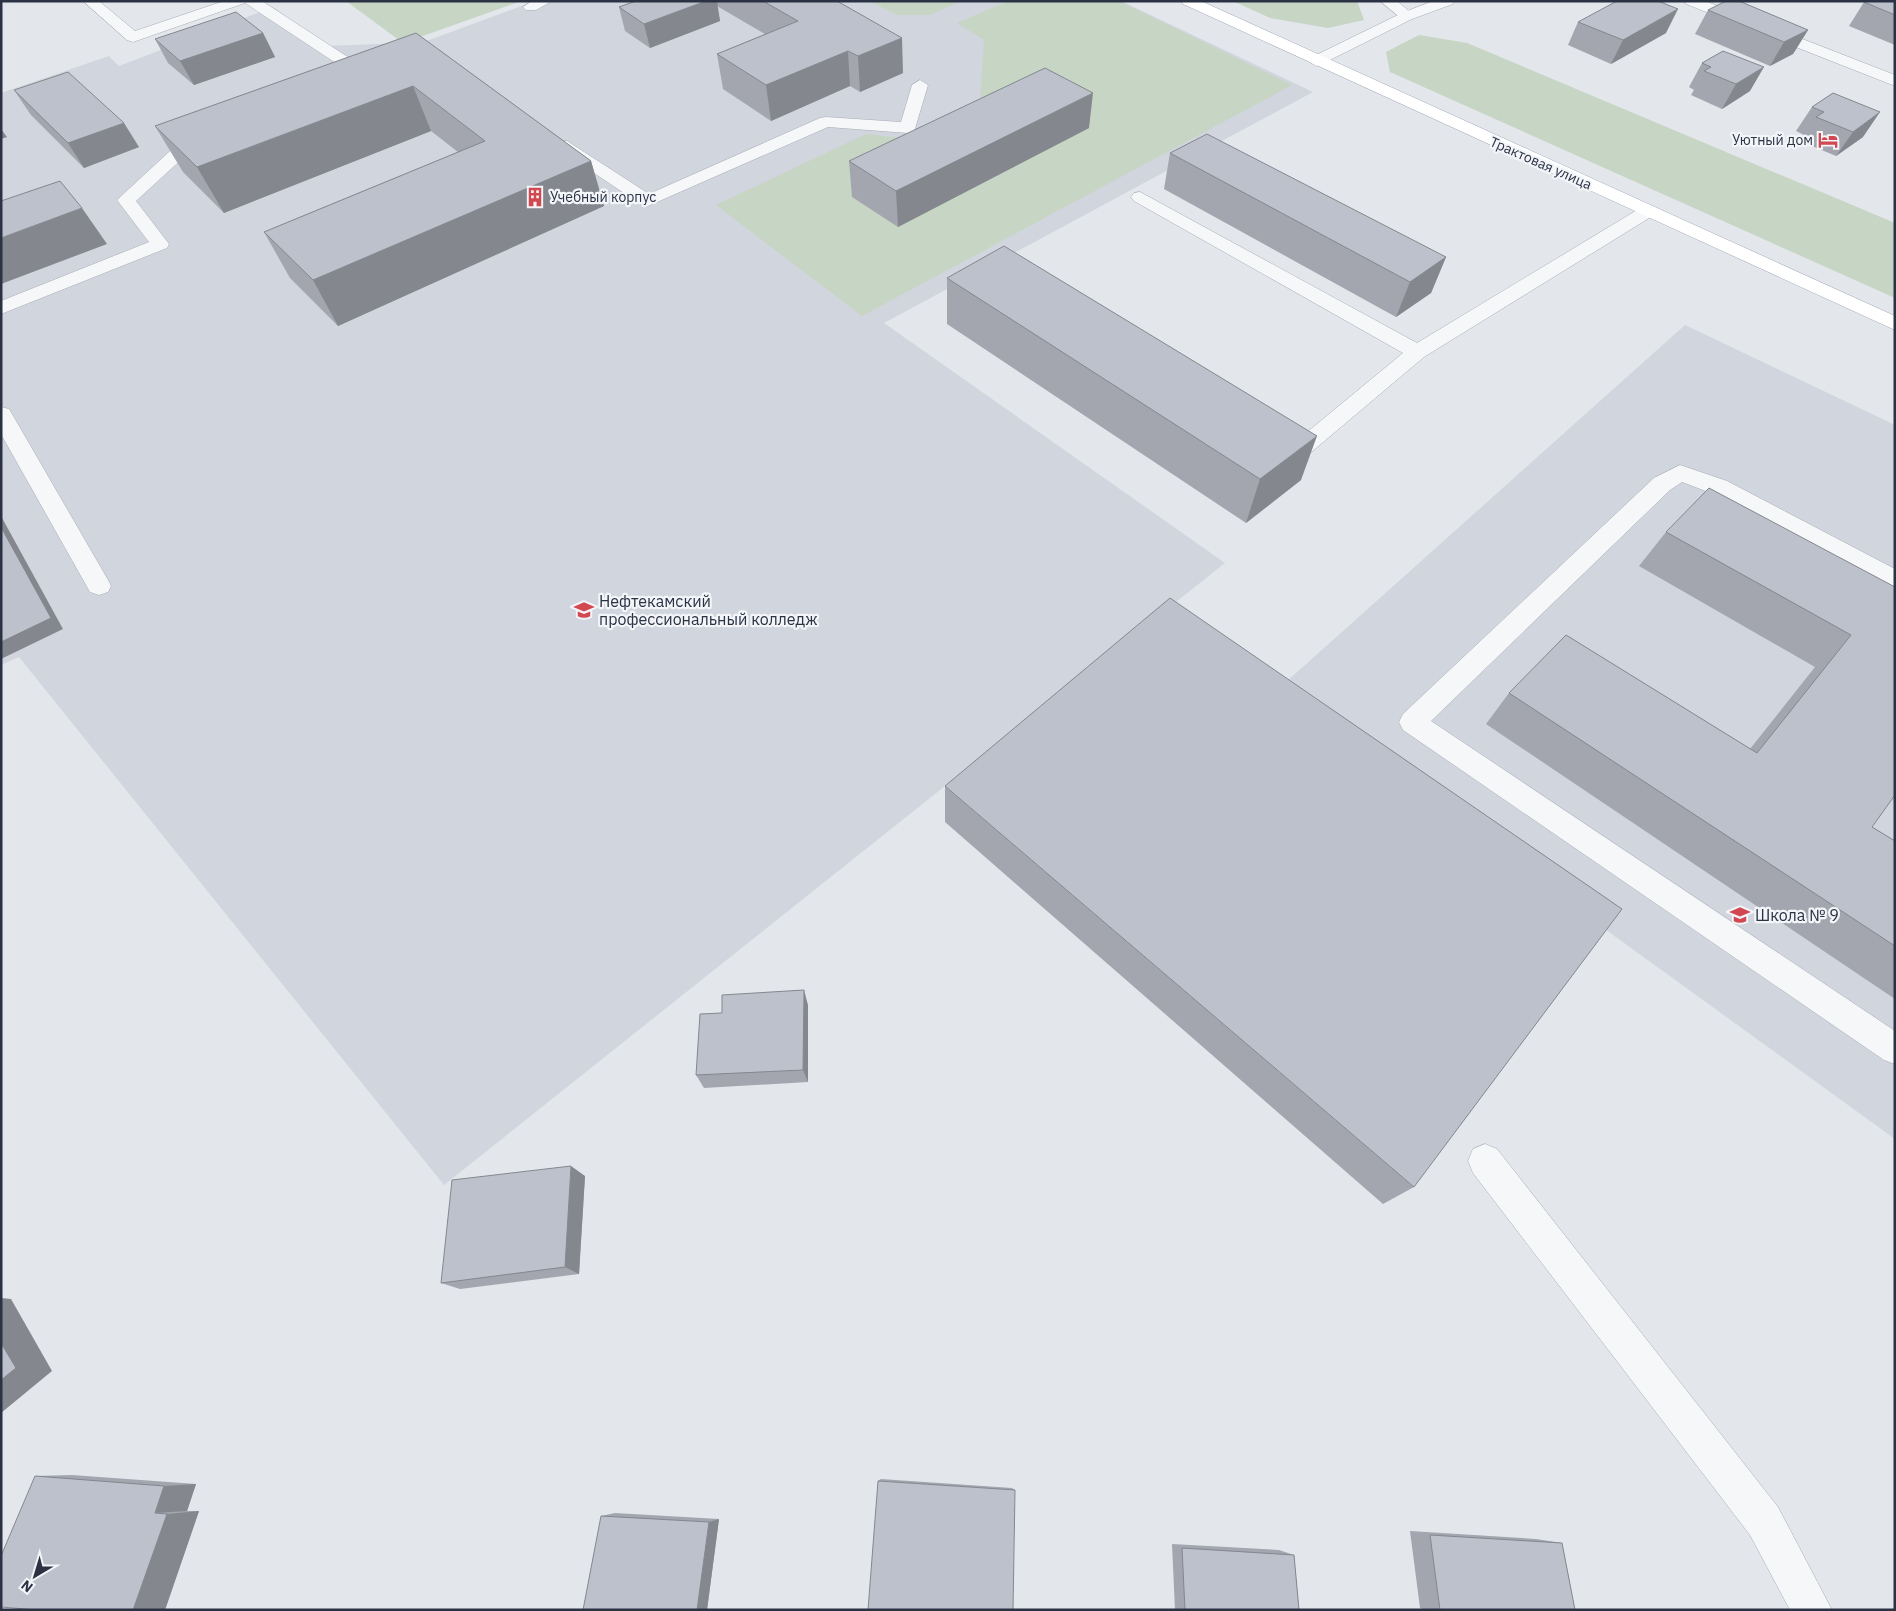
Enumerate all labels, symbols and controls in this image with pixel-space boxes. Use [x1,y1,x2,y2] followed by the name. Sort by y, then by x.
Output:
[1817,129,1839,151] hotel icon: Уютный дом
[1732,131,1813,149] place label: Уютный дом
[1487,132,1595,194] street label: Трактовая улица
[524,186,546,208] building icon: Учебный корпус
[550,188,656,206] place label: Учебный корпус
[599,591,817,629] place label: Нефтекамский профессиональный колледж
[573,599,595,621] school or university icon: Нефтекамский профессиональный колледж
[1729,904,1751,926] school or university icon: Школа № 9
[1755,905,1839,925] place label: Школа № 9
[10,1551,60,1601] north arrow
[17,1576,37,1596] text: N

